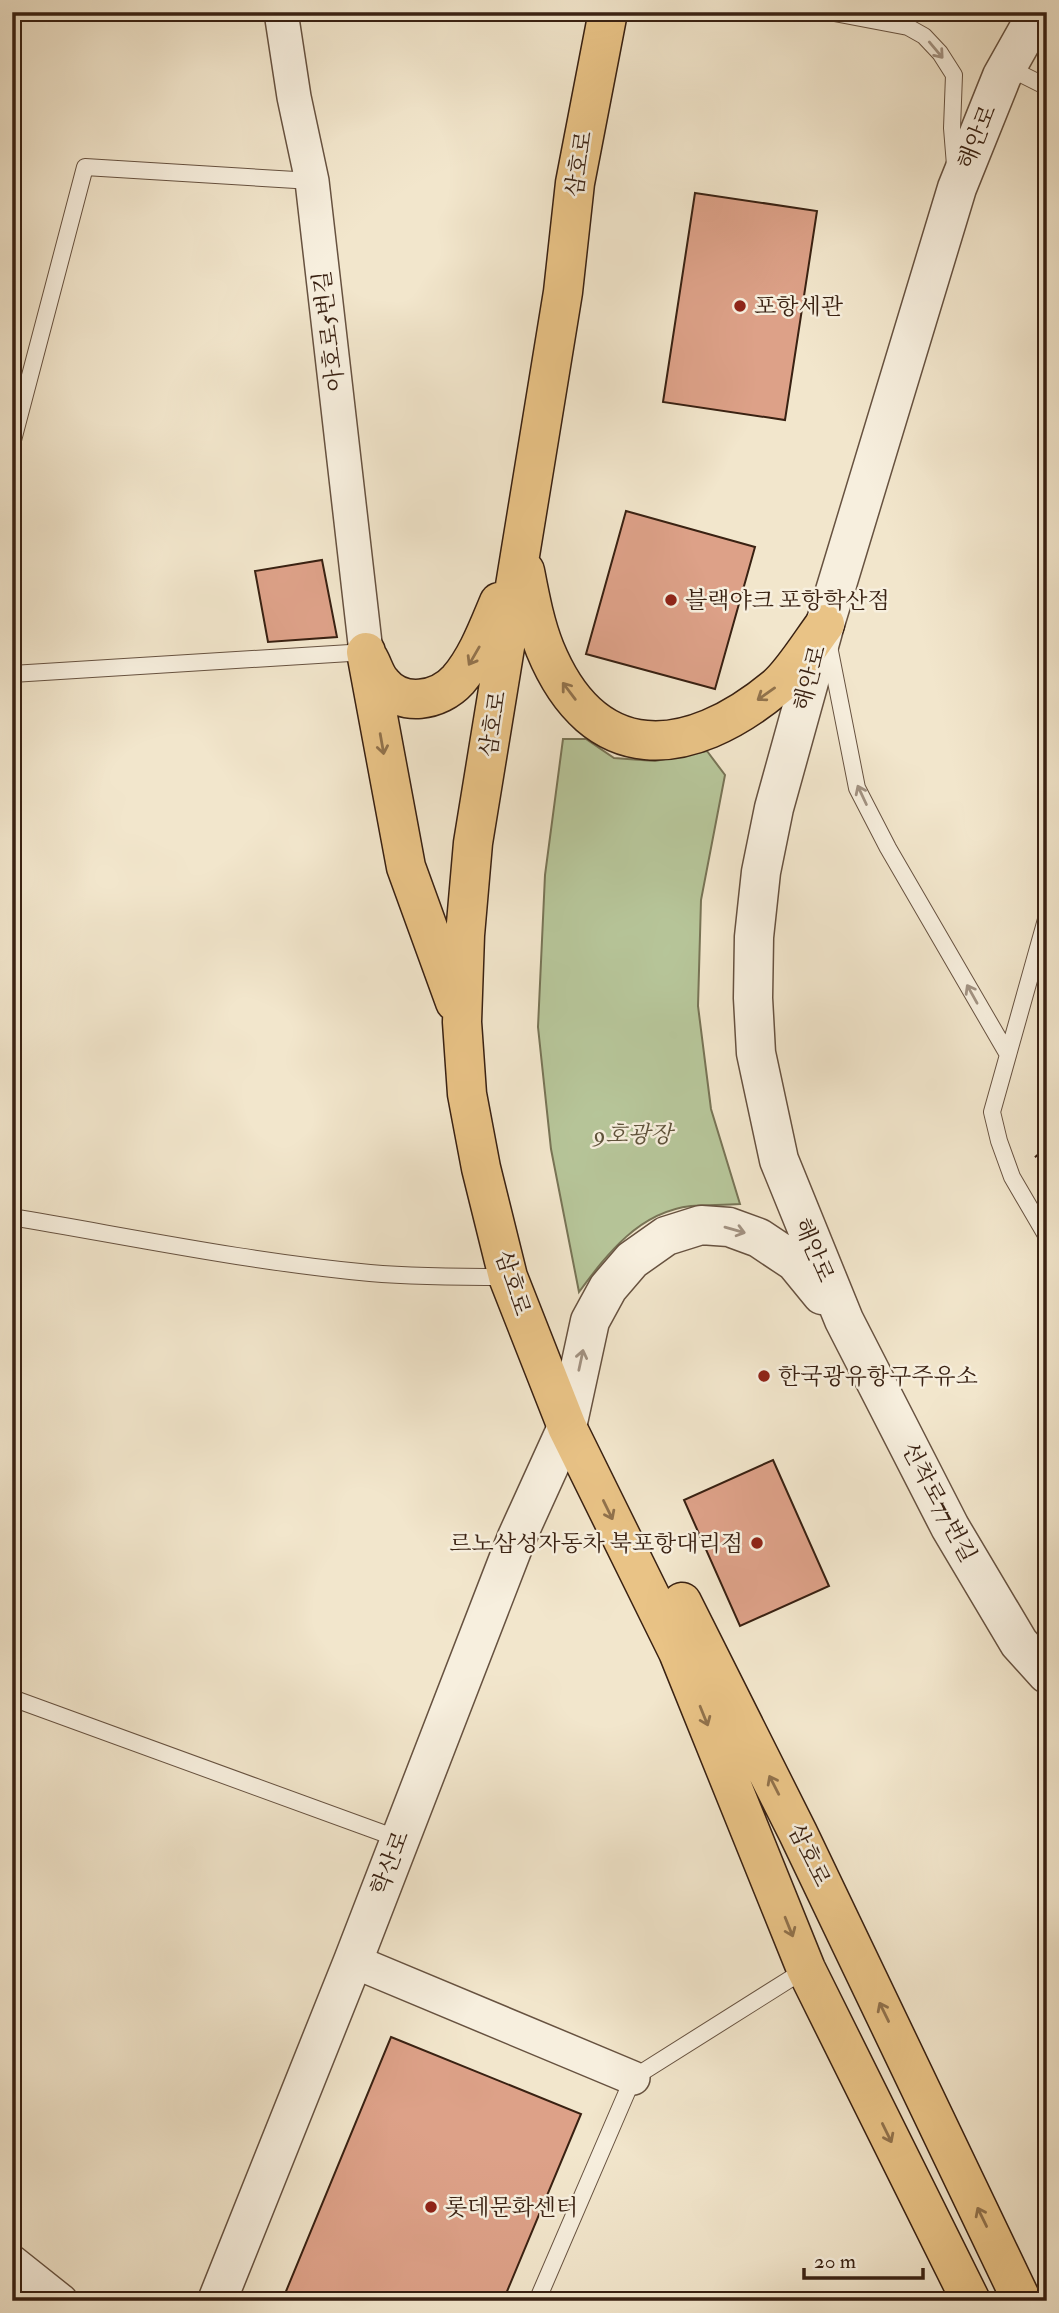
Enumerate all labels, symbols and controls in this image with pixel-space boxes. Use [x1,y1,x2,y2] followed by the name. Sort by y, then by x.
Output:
[928,40,944,58] one-way arrow
[951,101,1003,173] street label: 해안로
[559,129,599,199] street label: 삼호로
[307,269,351,393] street label: 아호로5번길
[754,292,844,321] place label: 포항세관
[732,298,748,314] marker: 포항세관
[685,586,890,615] place label: 블랙야크 포항학산점
[663,592,679,608] marker: 블랙야크 포항학산점
[787,642,833,714] street label: 해안로
[467,645,481,665] one-way arrow
[562,682,577,701] one-way arrow
[757,687,776,702] one-way arrow
[473,689,513,759] street label: 삼호로
[376,732,389,755] one-way arrow
[855,785,868,806] one-way arrow
[965,984,978,1005] one-way arrow
[592,1120,676,1149] park label: 9호광장
[788,1214,840,1286] street label: 해안로
[724,1224,746,1237] one-way arrow
[489,1247,537,1319] street label: 삼호로
[574,1349,588,1372] one-way arrow
[778,1362,978,1391] place label: 한국광유항구주유소
[756,1368,772,1384] marker: 한국광유항구주유소
[895,1437,983,1567] street label: 선착로77번길
[602,1499,616,1520] one-way arrow
[449,1529,743,1558] place label: 르노삼성자동차 북포항대리점
[749,1535,765,1551] marker: 르노삼성자동차 북포항대리점
[699,1705,712,1727] one-way arrow
[767,1775,781,1796] one-way arrow
[781,1819,837,1891] street label: 삼호로
[365,1827,415,1899] street label: 학산로
[784,1916,797,1938] one-way arrow
[876,2002,890,2023] one-way arrow
[881,2122,895,2143] one-way arrow
[445,2193,578,2222] place label: 롯데문화센터
[423,2199,439,2215] marker: 롯데문화센터
[974,2207,988,2228] one-way arrow
[804,2236,922,2280] scale bar
[814,2248,856,2275] text: 20 m

